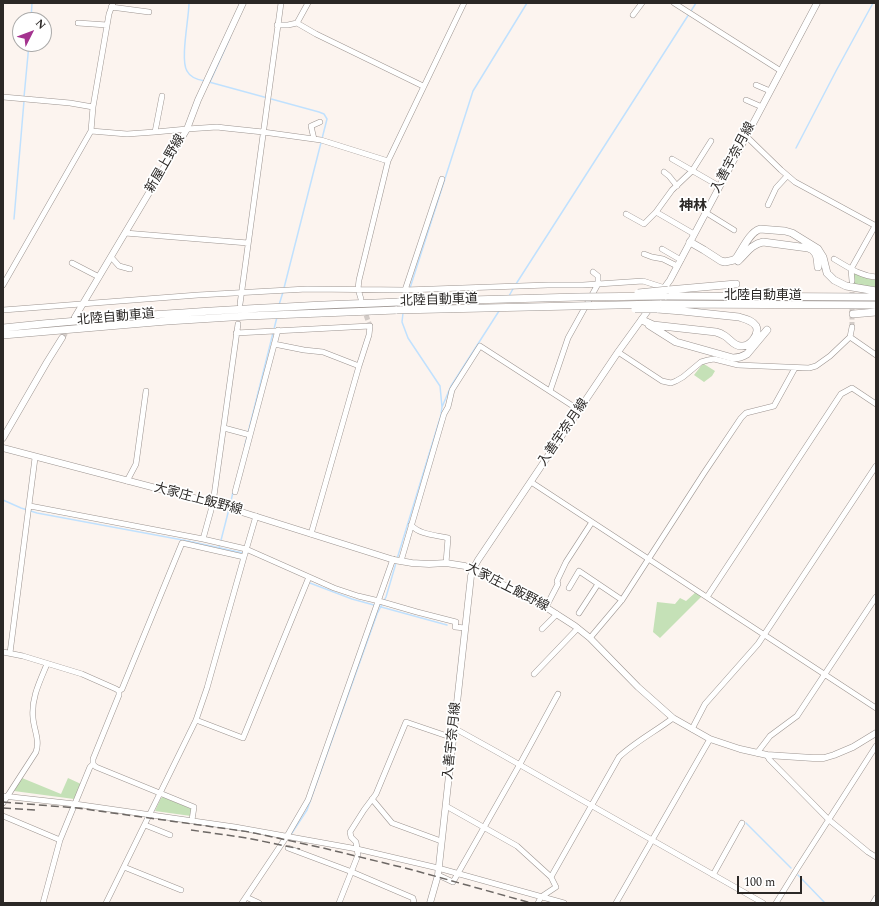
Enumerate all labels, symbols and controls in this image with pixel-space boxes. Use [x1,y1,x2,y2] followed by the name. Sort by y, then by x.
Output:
[12,12,52,52] north arrow
[31,15,50,33] text: N
[709,120,759,196] street label: 入善宇奈月線
[143,132,189,196] street label: 新屋上野線
[679,199,707,215] district label: 神林
[724,288,802,304] street label: 北陸自動車道
[400,292,478,310] street label: 北陸自動車道
[76,307,156,329] street label: 北陸自動車道
[536,396,592,470] street label: 入善宇奈月線
[152,481,244,519] street label: 大家庄上飯野線
[463,560,551,616] street label: 大家庄上飯野線
[441,701,465,781] street label: 入善宇奈月線
[739,868,804,894] scale bar
[744,873,775,892] text: 100 m

